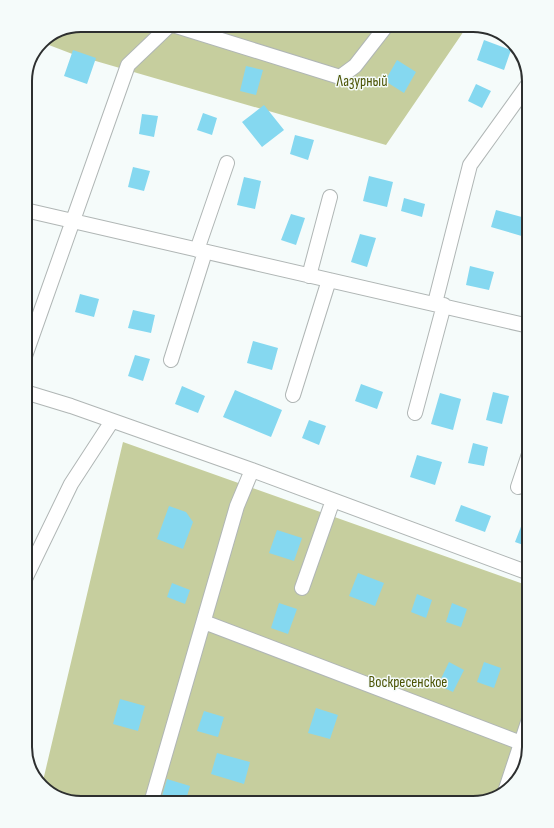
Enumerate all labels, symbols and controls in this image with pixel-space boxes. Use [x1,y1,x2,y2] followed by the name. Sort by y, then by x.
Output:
[336,72,387,91] park label: Лазурный
[369,673,447,692] park label: Воскресенское

